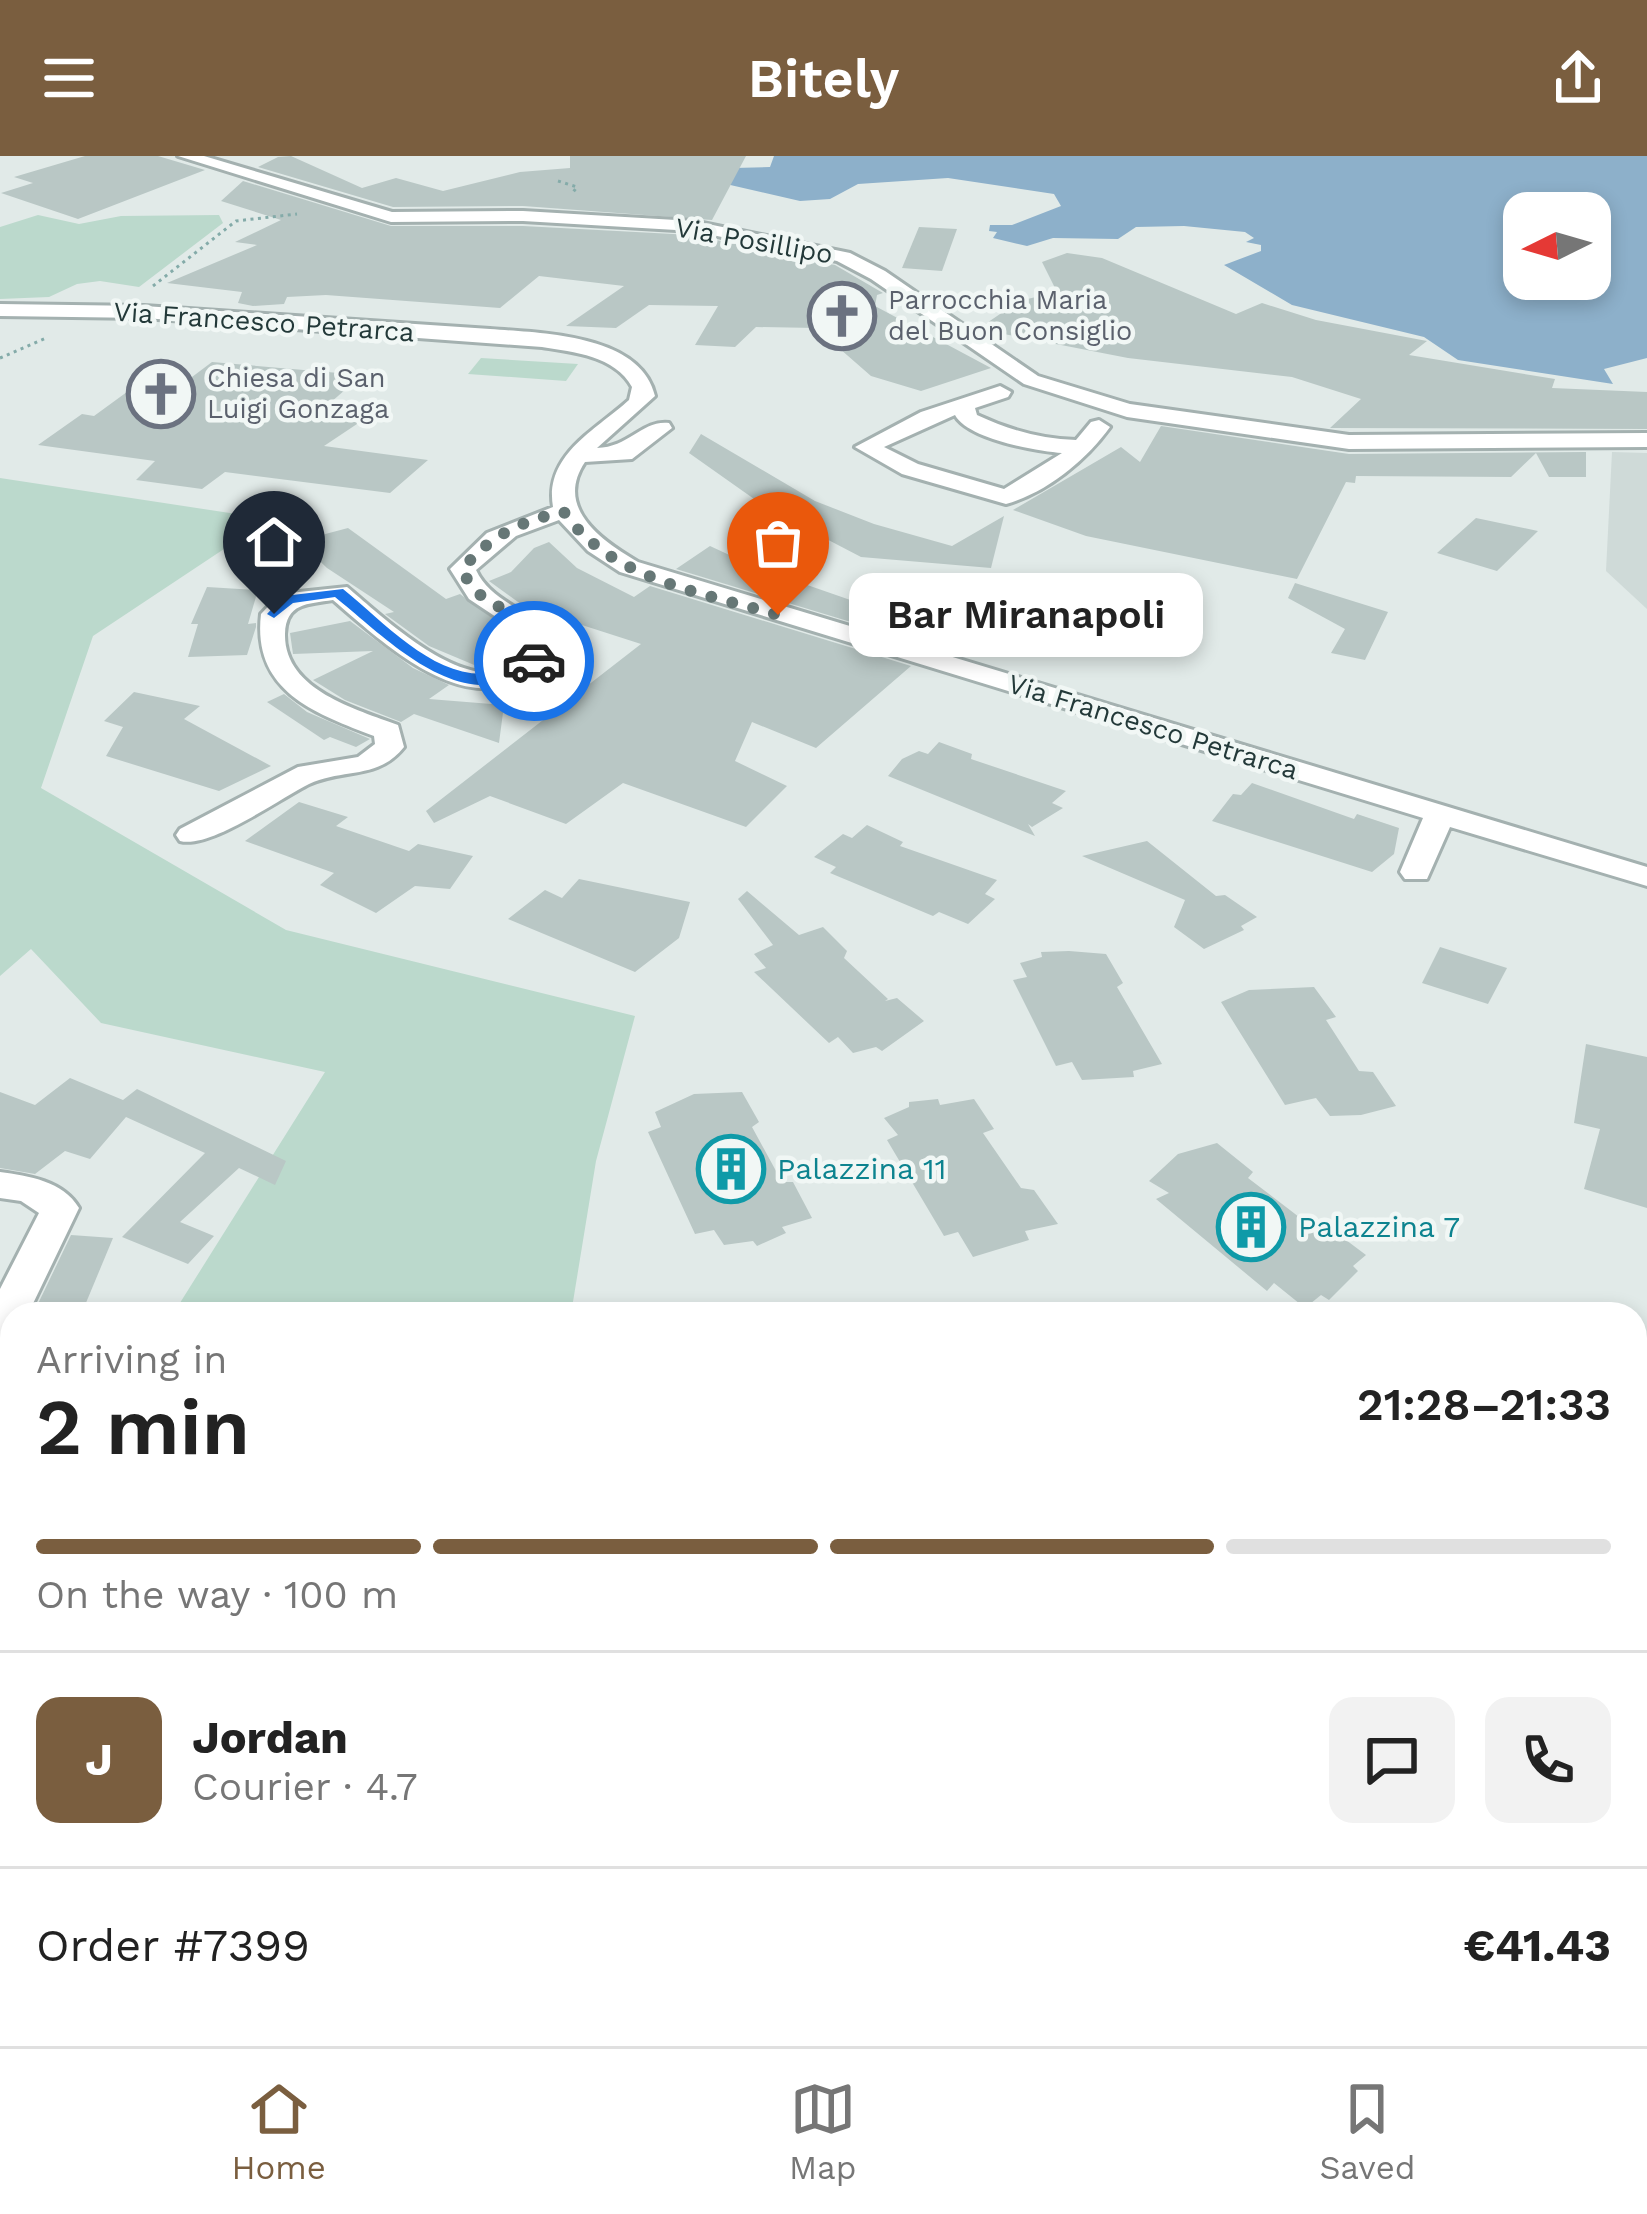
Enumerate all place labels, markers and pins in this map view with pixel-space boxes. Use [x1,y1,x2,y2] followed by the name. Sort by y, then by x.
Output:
[807,281,877,351] church icon: Parrocchia Maria del Buon Consiglio
[888,284,1132,347] place label: Parrocchia Maria del Buon Consiglio
[126,359,196,429] church icon: Chiesa di San Luigi Gonzaga
[207,362,389,425] place label: Chiesa di San Luigi Gonzaga
[223,491,325,614] pin
[727,492,829,615] pin
[850,573,1204,657] callout: Bar Miranapoli
[696,1134,766,1204] building icon: Palazzina 11
[777,1151,946,1186] place label: Palazzina 11
[1216,1192,1286,1262] building icon: Palazzina 7
[1298,1209,1460,1244] place label: Palazzina 7

